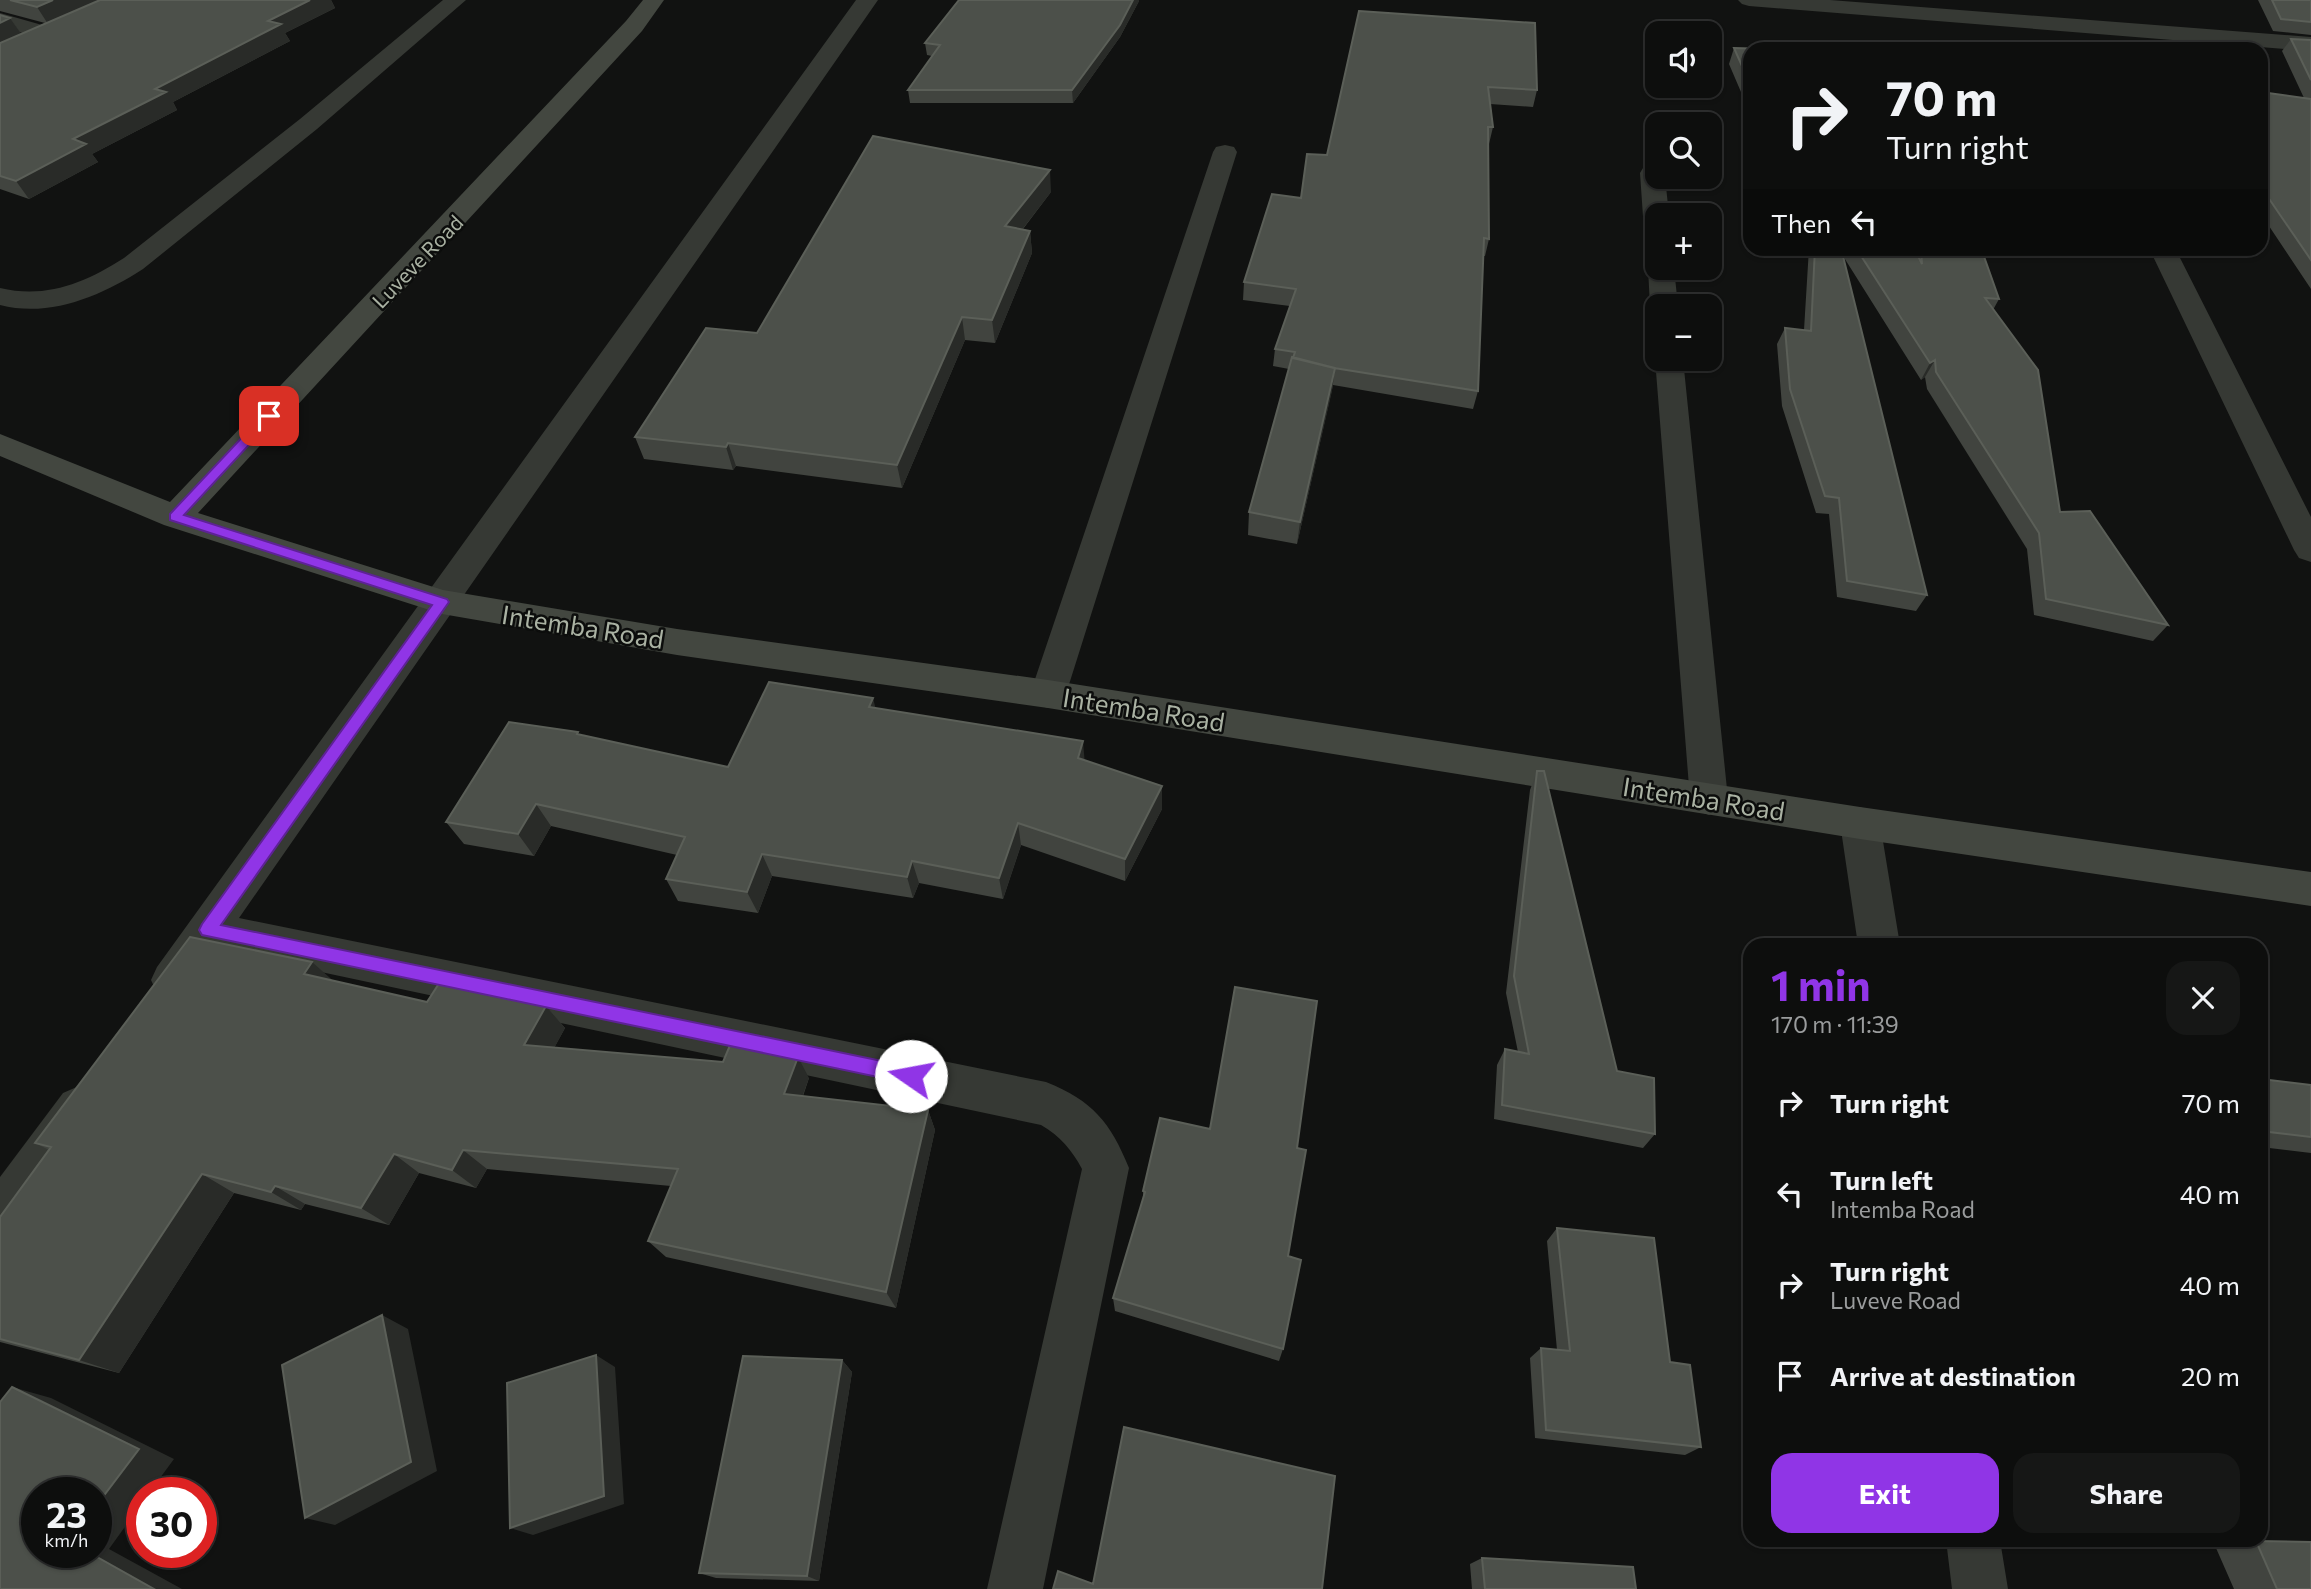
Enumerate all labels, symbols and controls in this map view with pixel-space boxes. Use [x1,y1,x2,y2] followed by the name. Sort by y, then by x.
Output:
[1645,21,1722,371] map controls
[1645,21,1722,98] button: sound
[1886,66,1997,126] text: 70 m
[1771,70,1862,161] icon: right
[1645,112,1722,189] button: search
[1886,126,2029,166] text: Turn right
[1645,203,1722,280] button: +
[1845,203,1883,241] icon: left
[1771,207,1831,238] text: Then
[366,209,468,313] street label: Luveve Road
[1645,294,1722,371] button: −
[239,386,299,446] pin
[250,397,288,435] icon: arrive
[500,598,666,654] street label: Intemba Road
[1061,681,1227,737] street label: Intemba Road
[1621,770,1787,826] street label: Intemba Road
[1771,958,1871,1010] text: 1 min
[2166,961,2240,1035] button: close
[1771,1010,1899,1038] text: 170 m · 11:39
[874,1039,948,1113] position arrow
[1771,1084,1809,1122] icon: right
[1830,1087,1949,1118] text: Turn right
[2182,1087,2240,1118] text: 70 m
[1830,1164,1933,1195] text: Turn left
[1771,1175,1809,1213] icon: left
[2180,1178,2240,1209] text: 40 m
[1830,1195,1975,1223] text: Intemba Road
[1830,1255,1949,1286] text: Turn right
[1771,1266,1809,1304] icon: right
[2180,1269,2240,1300] text: 40 m
[1830,1286,1961,1314] text: Luveve Road
[1771,1357,1809,1395] icon: arrive
[1830,1360,2076,1391] text: Arrive at destination
[2181,1360,2240,1391] text: 20 m
[1771,1453,1999,1533] button: Exit
[2013,1453,2240,1533] button: Share
[126,1477,217,1568] speed limit sign: 30
[46,1492,87,1535] text: 23
[45,1529,88,1551] text: km/h

